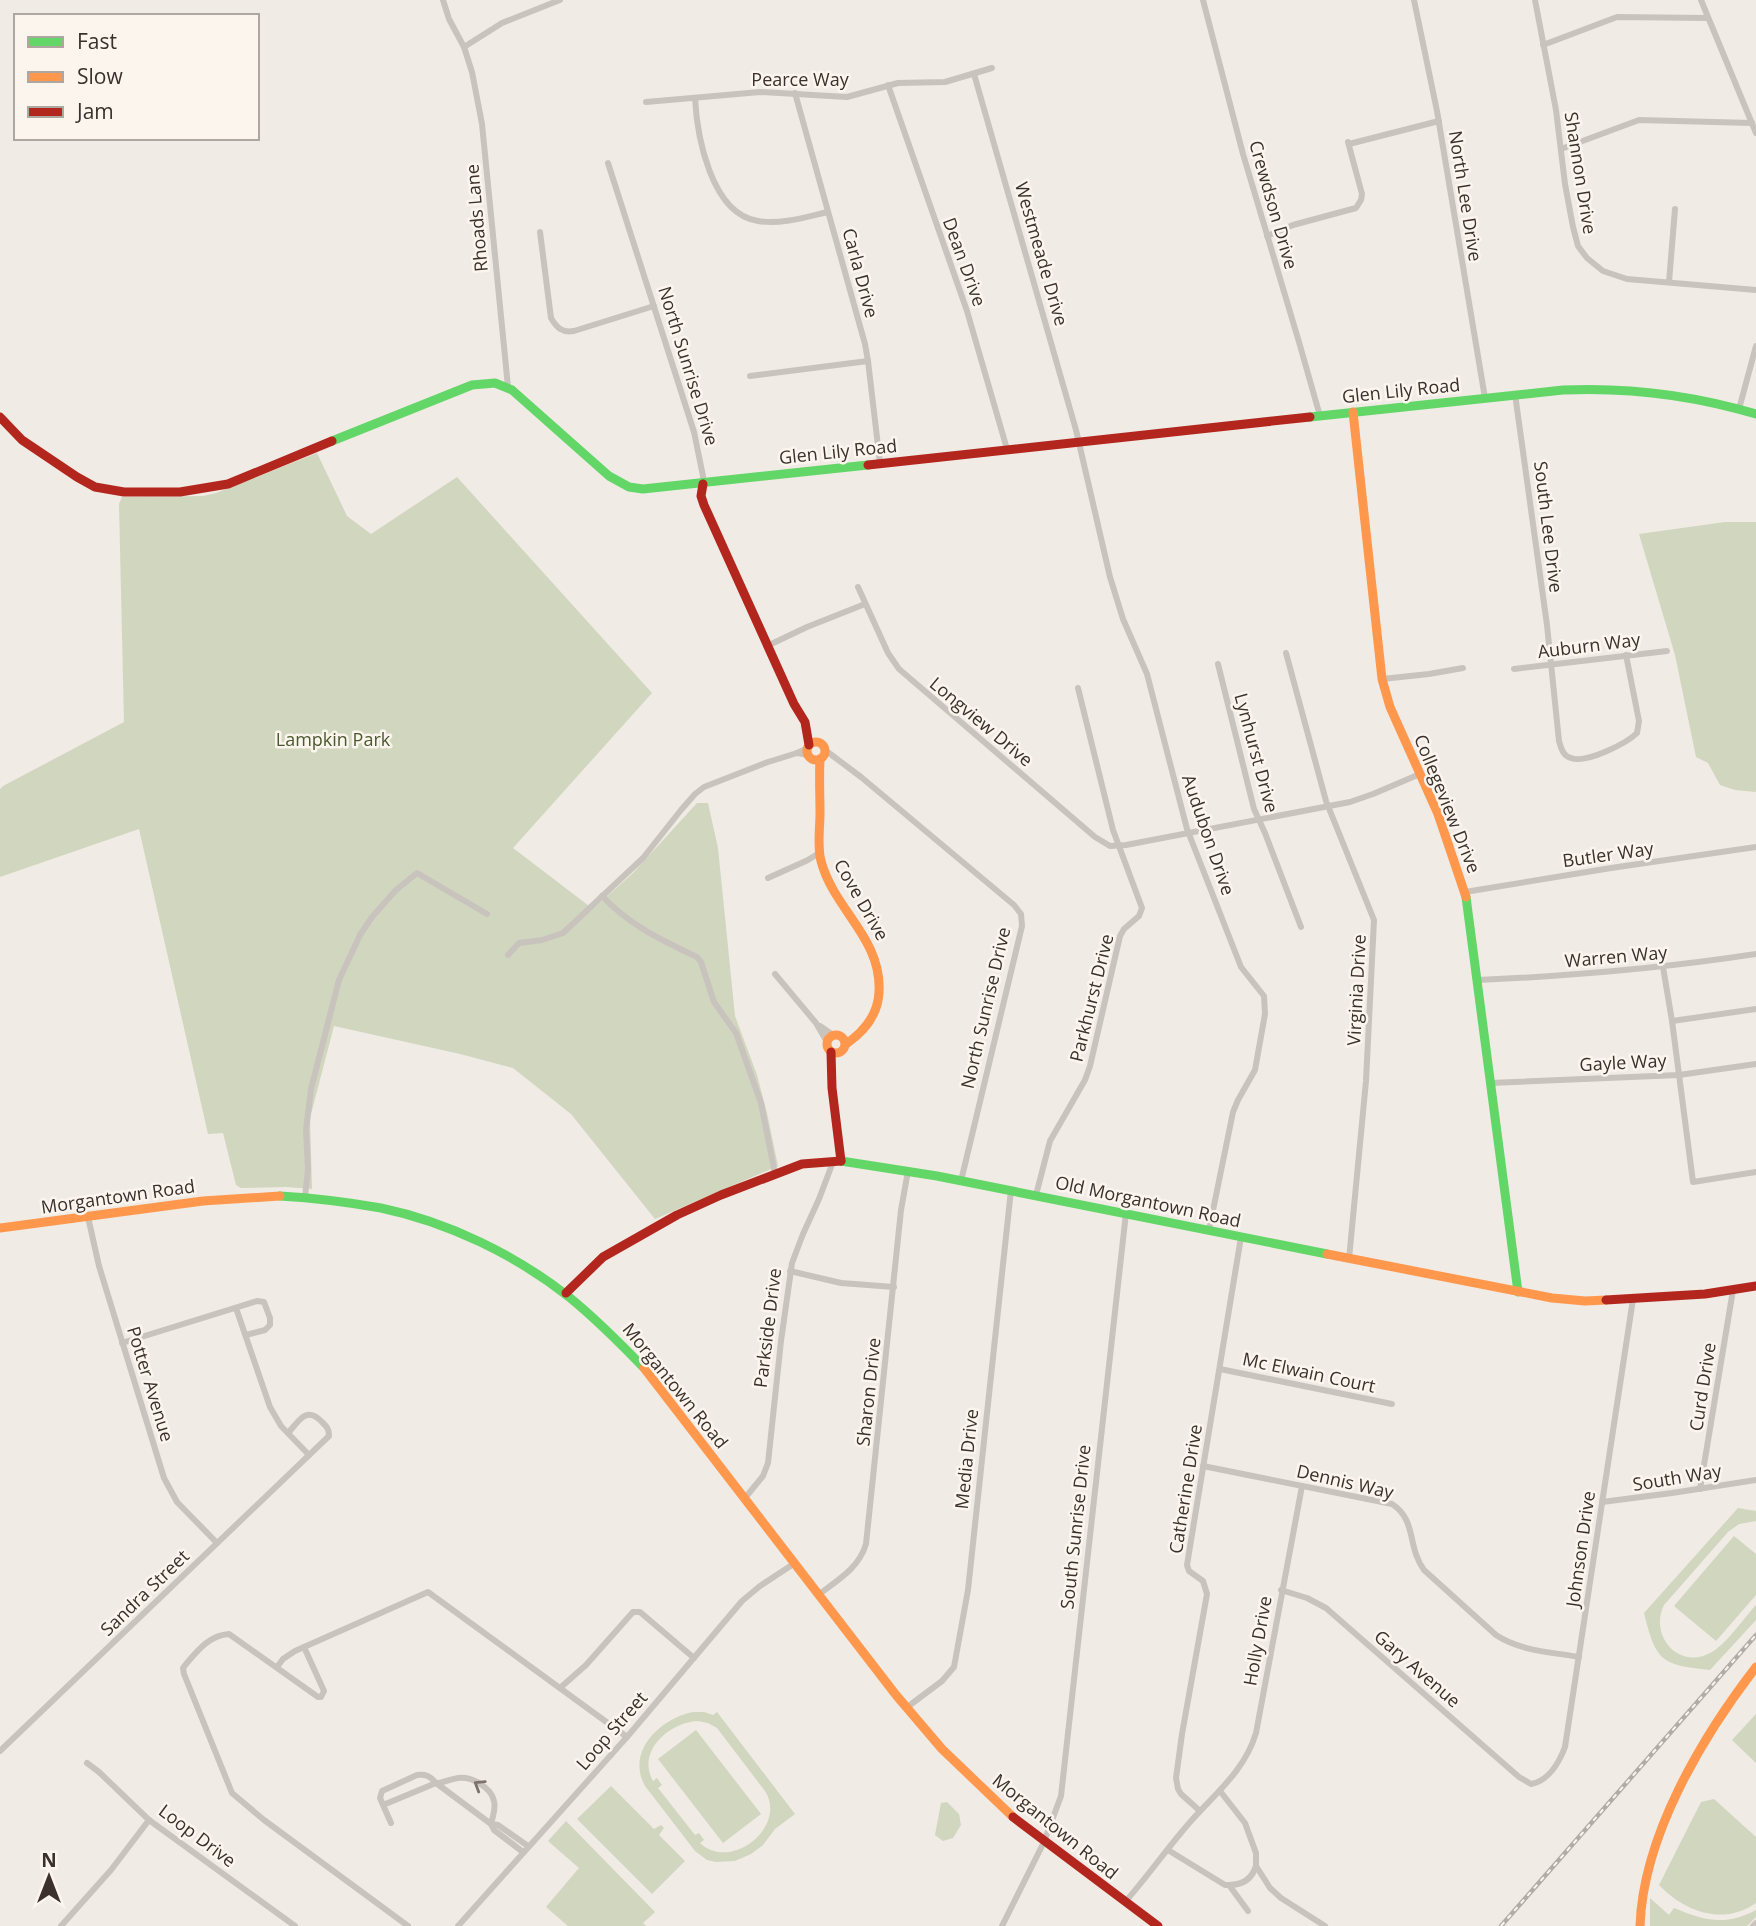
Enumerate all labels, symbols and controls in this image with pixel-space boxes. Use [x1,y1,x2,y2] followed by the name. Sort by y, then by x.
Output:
[14,14,259,140] legend
[77,27,117,55] text: Fast
[77,62,123,90] text: Slow
[751,67,850,91] street label: Pearce Way
[75,97,114,125] text: Jam
[1559,110,1603,236] street label: Shannon Drive
[1444,129,1488,263] street label: North Lee Drive
[1244,138,1304,272] street label: Crewdson Drive
[459,163,493,273] street label: Rhoads Lane
[1010,179,1074,328] street label: Westmeade Drive
[938,214,992,309] street label: Dean Drive
[837,225,884,320] street label: Carla Drive
[653,283,725,448] street label: North Sunrise Drive
[1341,372,1461,408] street label: Glen Lily Road
[778,433,898,469] street label: Glen Lily Road
[1529,460,1569,594] street label: South Lee Drive
[1536,627,1643,663] street label: Auburn Way
[925,671,1038,771] street label: Longview Drive
[1230,690,1284,815] street label: Lynhurst Drive
[276,727,391,751] park label: Lampkin Park
[1409,731,1487,877] street label: Collegeview Drive
[1177,771,1241,898] street label: Audubon Drive
[1561,836,1656,872] street label: Butler Way
[829,855,895,944] street label: Cove Drive
[955,925,1015,1091] street label: North Sunrise Drive
[1064,931,1118,1064] street label: Parkhurst Drive
[1341,934,1371,1046] street label: Virginia Drive
[1564,939,1669,972] street label: Warren Way
[1579,1048,1668,1076] street label: Gayle Way
[1053,1170,1243,1232] street label: Old Morgantown Road
[39,1173,196,1219] street label: Morgantown Road
[748,1267,786,1389] street label: Parkside Drive
[618,1318,734,1453] street label: Morgantown Road
[122,1323,180,1444] street label: Potter Avenue
[850,1337,886,1447] street label: Sharon Drive
[1683,1341,1721,1433] street label: Curd Drive
[1241,1346,1378,1398] street label: Mc Elwain Court
[949,1408,983,1510] street label: Media Drive
[1163,1422,1207,1555] street label: Catherine Drive
[1054,1444,1096,1610] street label: South Sunrise Drive
[1294,1458,1397,1504] street label: Dennis Way
[1631,1458,1724,1496] street label: South Way
[1560,1489,1600,1610] street label: Johnson Drive
[95,1544,194,1641] street label: Sandra Street
[1237,1594,1277,1688] street label: Holly Drive
[1369,1624,1466,1712] street label: Gary Avenue
[570,1686,652,1775] street label: Loop Street
[988,1768,1123,1884] street label: Morgantown Road
[474,1781,487,1794] one-way arrow
[154,1798,241,1872] street label: Loop Drive
[14,1842,84,1912] north arrow
[41,1847,57,1873] text: N

